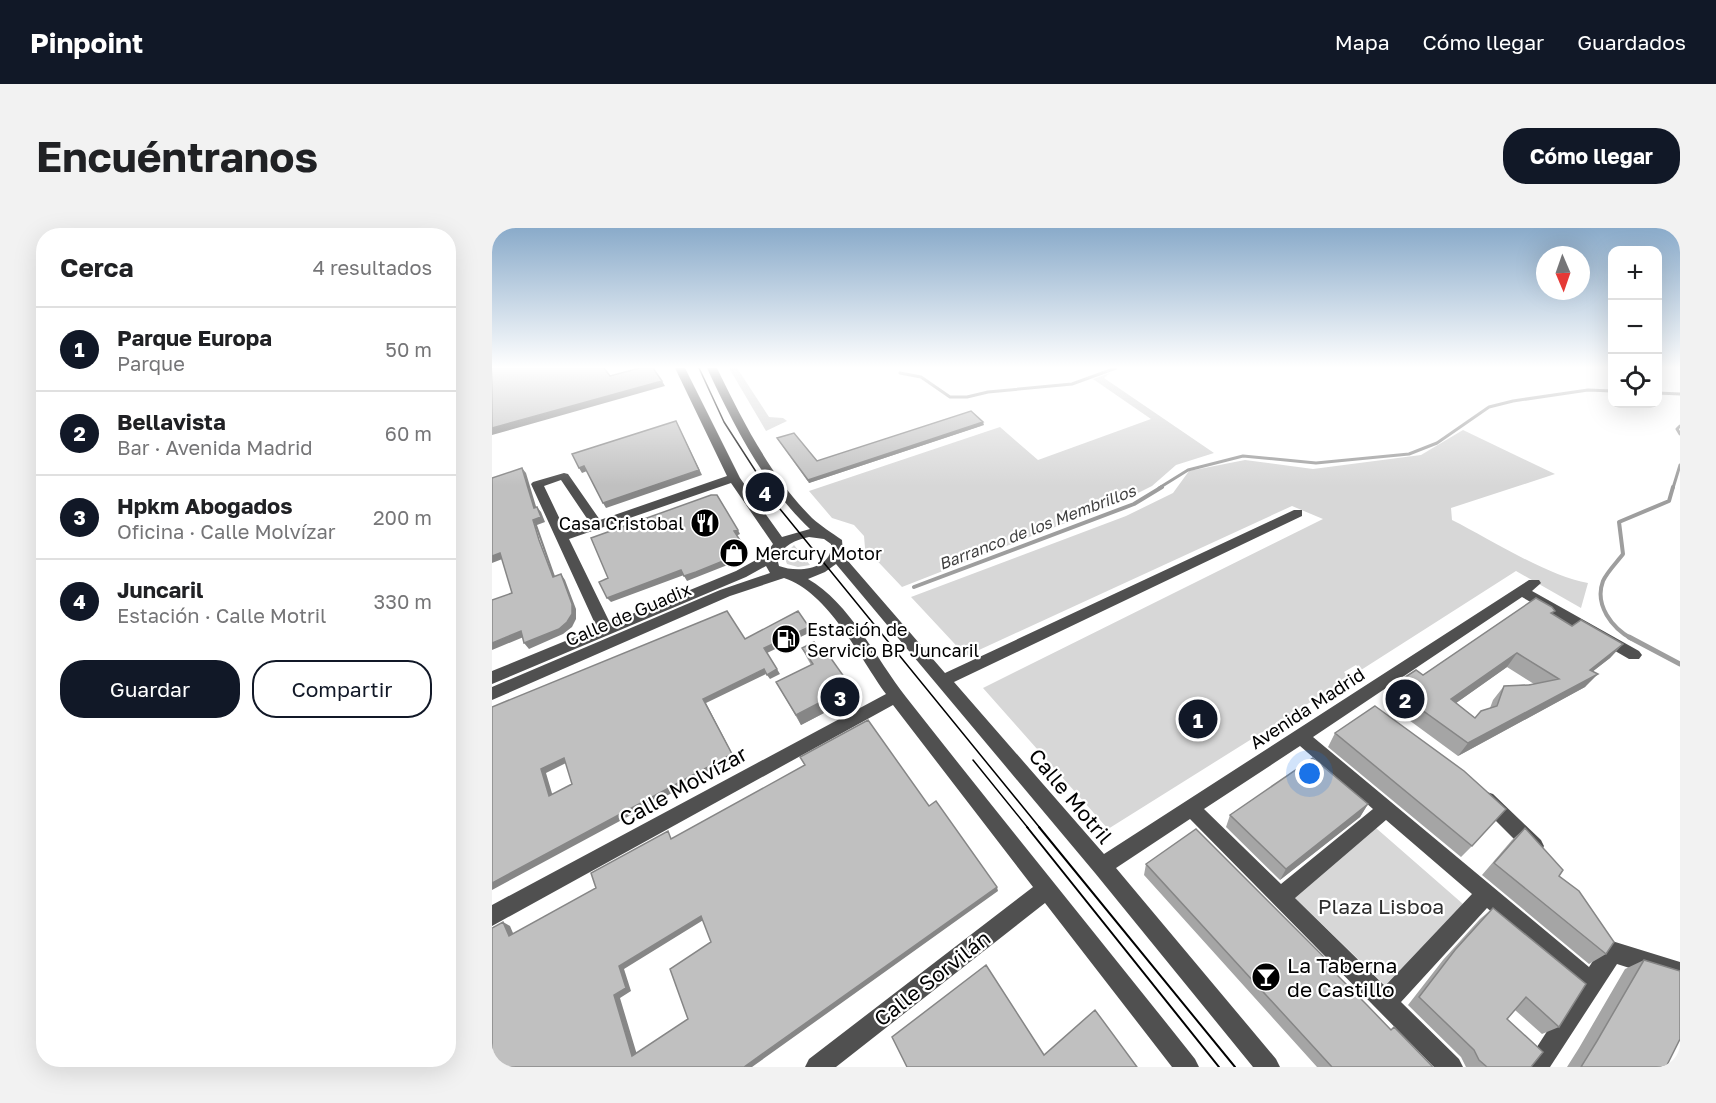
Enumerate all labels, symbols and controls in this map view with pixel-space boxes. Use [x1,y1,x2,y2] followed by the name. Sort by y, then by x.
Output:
[30,26,143,59] text: Pinpoint
[1335,29,1390,55] text: Mapa
[1423,29,1544,55] text: Cómo llegar
[1577,29,1686,55] text: Guardados
[1503,128,1680,184] button: Cómo llegar
[36,131,318,181] text: Encuéntranos
[1536,246,1590,300] north arrow
[1608,246,1662,408] map controls
[1608,246,1662,300] button: +
[60,252,134,283] text: Cerca
[313,255,432,279] text: 4 resultados
[1608,300,1662,354] button: −
[117,324,272,351] text: Parque Europa
[74,337,85,361] text: 1
[385,337,432,361] text: 50 m
[117,351,185,375] text: Parque
[1608,354,1662,408] button: locate
[117,408,226,435] text: Bellavista
[73,421,86,445] text: 2
[385,421,432,445] text: 60 m
[117,435,313,459] text: Bar · Avenida Madrid
[746,470,784,514] pin: 4
[936,480,1140,574] water label: Barranco de los Membrillos
[117,492,292,519] text: Hpkm Abogados
[73,505,86,529] text: 3
[373,505,432,529] text: 200 m
[689,507,721,539] restaurant icon: Casa Cristobal
[559,512,684,534] place label: Casa Cristobal
[117,519,335,543] text: Oficina · Calle Molvízar
[718,537,750,569] shop icon: Mercury Motor
[755,542,882,564] place label: Mercury Motor
[117,576,203,603] text: Juncaril
[562,578,694,650] street label: Calle de Guadix
[73,589,86,613] text: 4
[374,589,432,613] text: 330 m
[117,603,327,627] text: Estación · Calle Motril
[807,618,979,661] place label: Estación de Servicio BP Juncaril
[770,623,802,655] fuel station icon: Estación de Servicio BP Juncaril
[60,660,240,718] button: Guardar
[252,660,432,718] button: Compartir
[1245,663,1369,753] street label: Avenida Madrid
[820,674,860,720] pin: 3
[1386,676,1424,722] pin: 2
[1178,696,1218,742] pin: 1
[615,740,751,832] street label: Calle Molvízar
[1024,743,1118,849] street label: Calle Motril
[1295,759,1324,788] your location
[1318,893,1444,919] park label: Plaza Lisboa
[869,924,995,1032] street label: Calle Sorvilán
[1287,952,1397,1002] place label: La Taberna de Castillo
[1250,961,1282,993] bar icon: La Taberna de Castillo

